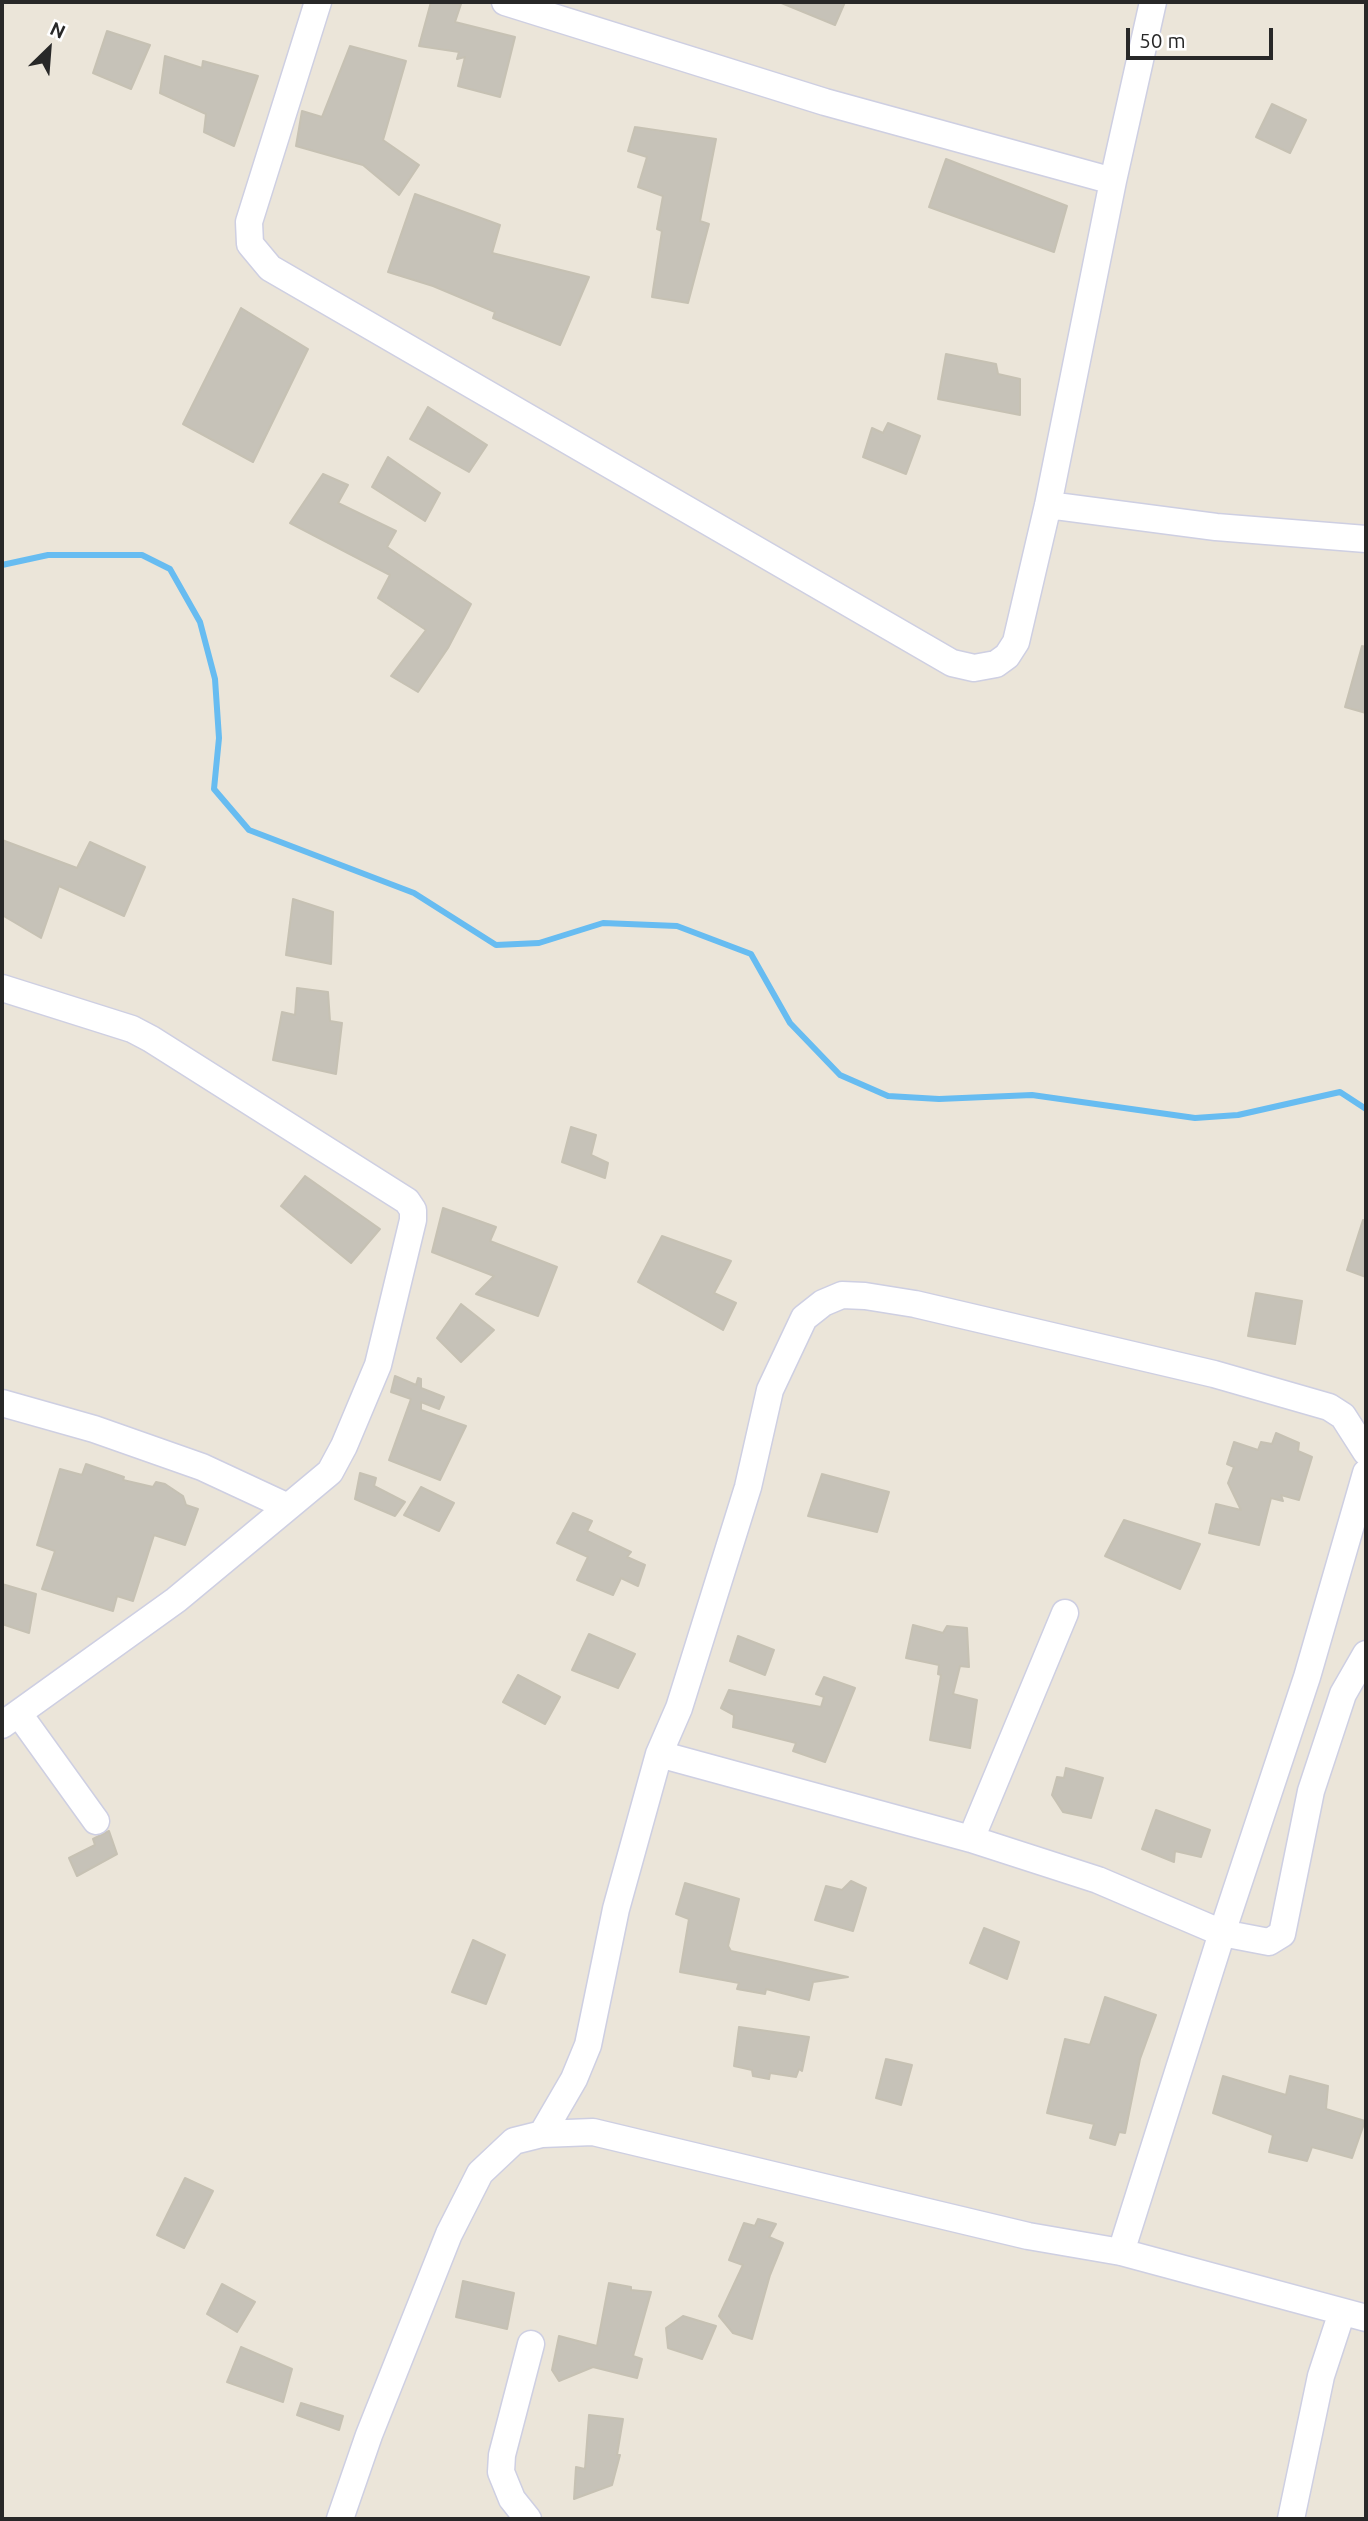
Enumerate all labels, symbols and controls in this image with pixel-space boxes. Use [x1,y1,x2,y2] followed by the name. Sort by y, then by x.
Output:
[14,14,84,84] north arrow
[1130,14,1277,58] scale bar
[47,17,69,43] text: N
[1139,28,1186,52] text: 50 m

